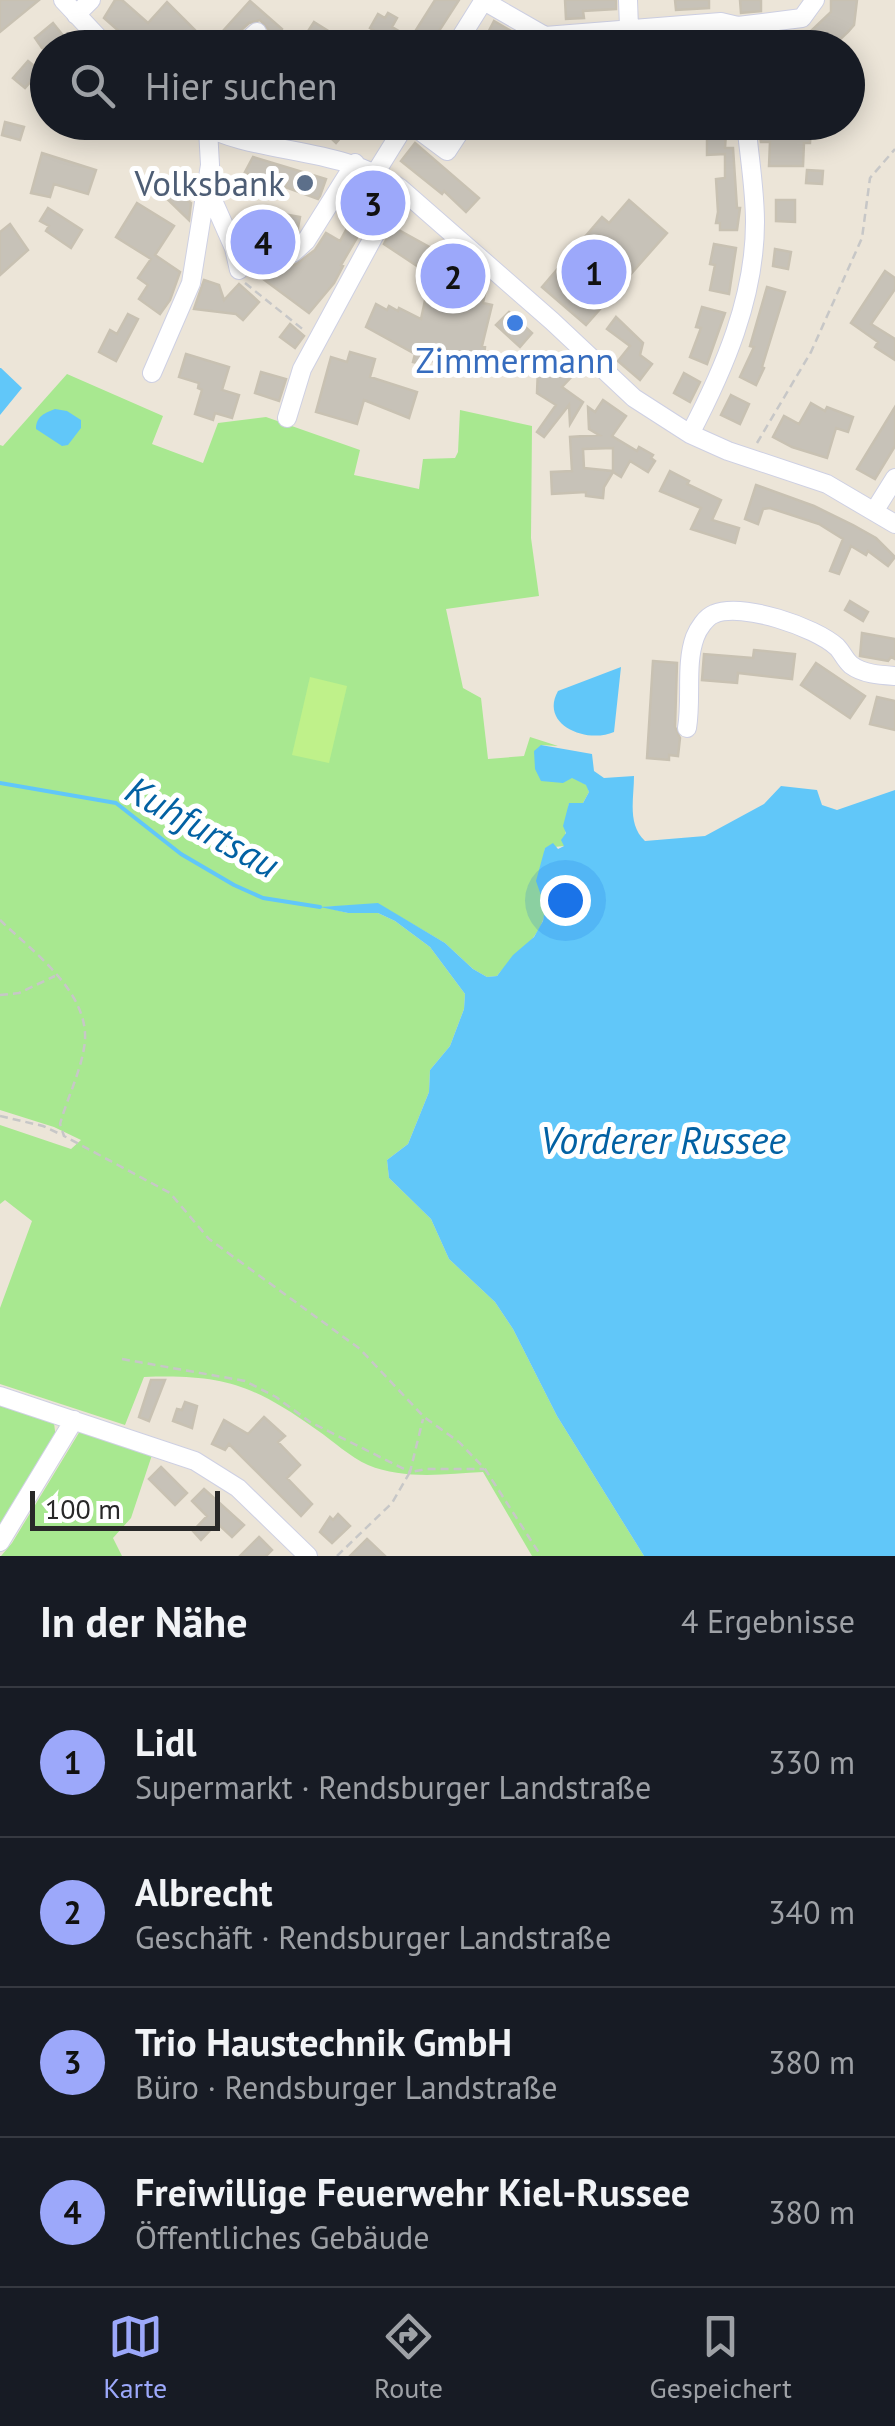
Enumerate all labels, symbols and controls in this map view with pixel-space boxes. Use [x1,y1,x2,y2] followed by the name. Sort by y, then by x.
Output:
[30,30,865,140] search box
[65,58,120,113] icon: search
[145,61,338,110] text: Hier suchen
[133,160,285,206] place label: Volksbank
[340,166,406,240] pin: 3
[294,172,316,194] marker: Volksbank
[230,204,296,280] pin: 4
[562,234,626,310] pin: 1
[420,238,486,314] pin: 2
[504,312,526,334] marker: Zimmermann
[415,337,615,383] place label: Zimmermann
[118,764,288,888] water label: Kuhfurtsau
[540,875,591,926] your location
[540,1115,786,1164] water label: Vorderer Russee
[30,1486,220,1530] scale bar
[45,1490,121,1527] text: 100 m
[40,1594,247,1649] text: In der Nähe
[681,1600,855,1642] text: 4 Ergebnisse
[135,1717,196,1766] text: Lidl
[63,1741,82,1783] text: 1
[768,1741,855,1783] text: 330 m
[135,1766,651,1808] text: Supermarkt · Rendsburger Landstraße
[135,1867,272,1916] text: Albrecht
[63,1891,82,1933] text: 2
[768,1891,855,1933] text: 340 m
[135,1916,611,1958] text: Geschäft · Rendsburger Landstraße
[135,2017,512,2066] text: Trio Haustechnik GmbH
[63,2041,82,2083] text: 3
[768,2041,855,2083] text: 380 m
[135,2066,558,2108] text: Büro · Rendsburger Landstraße
[135,2167,690,2216] text: Freiwillige Feuerwehr Kiel-Russee
[63,2191,82,2233] text: 4
[768,2191,855,2233] text: 380 m
[135,2216,429,2258] text: Öffentliches Gebäude
[103,2309,167,2406] tab: Karte
[374,2309,443,2406] tab: Route
[650,2309,792,2406] tab: Gespeichert

